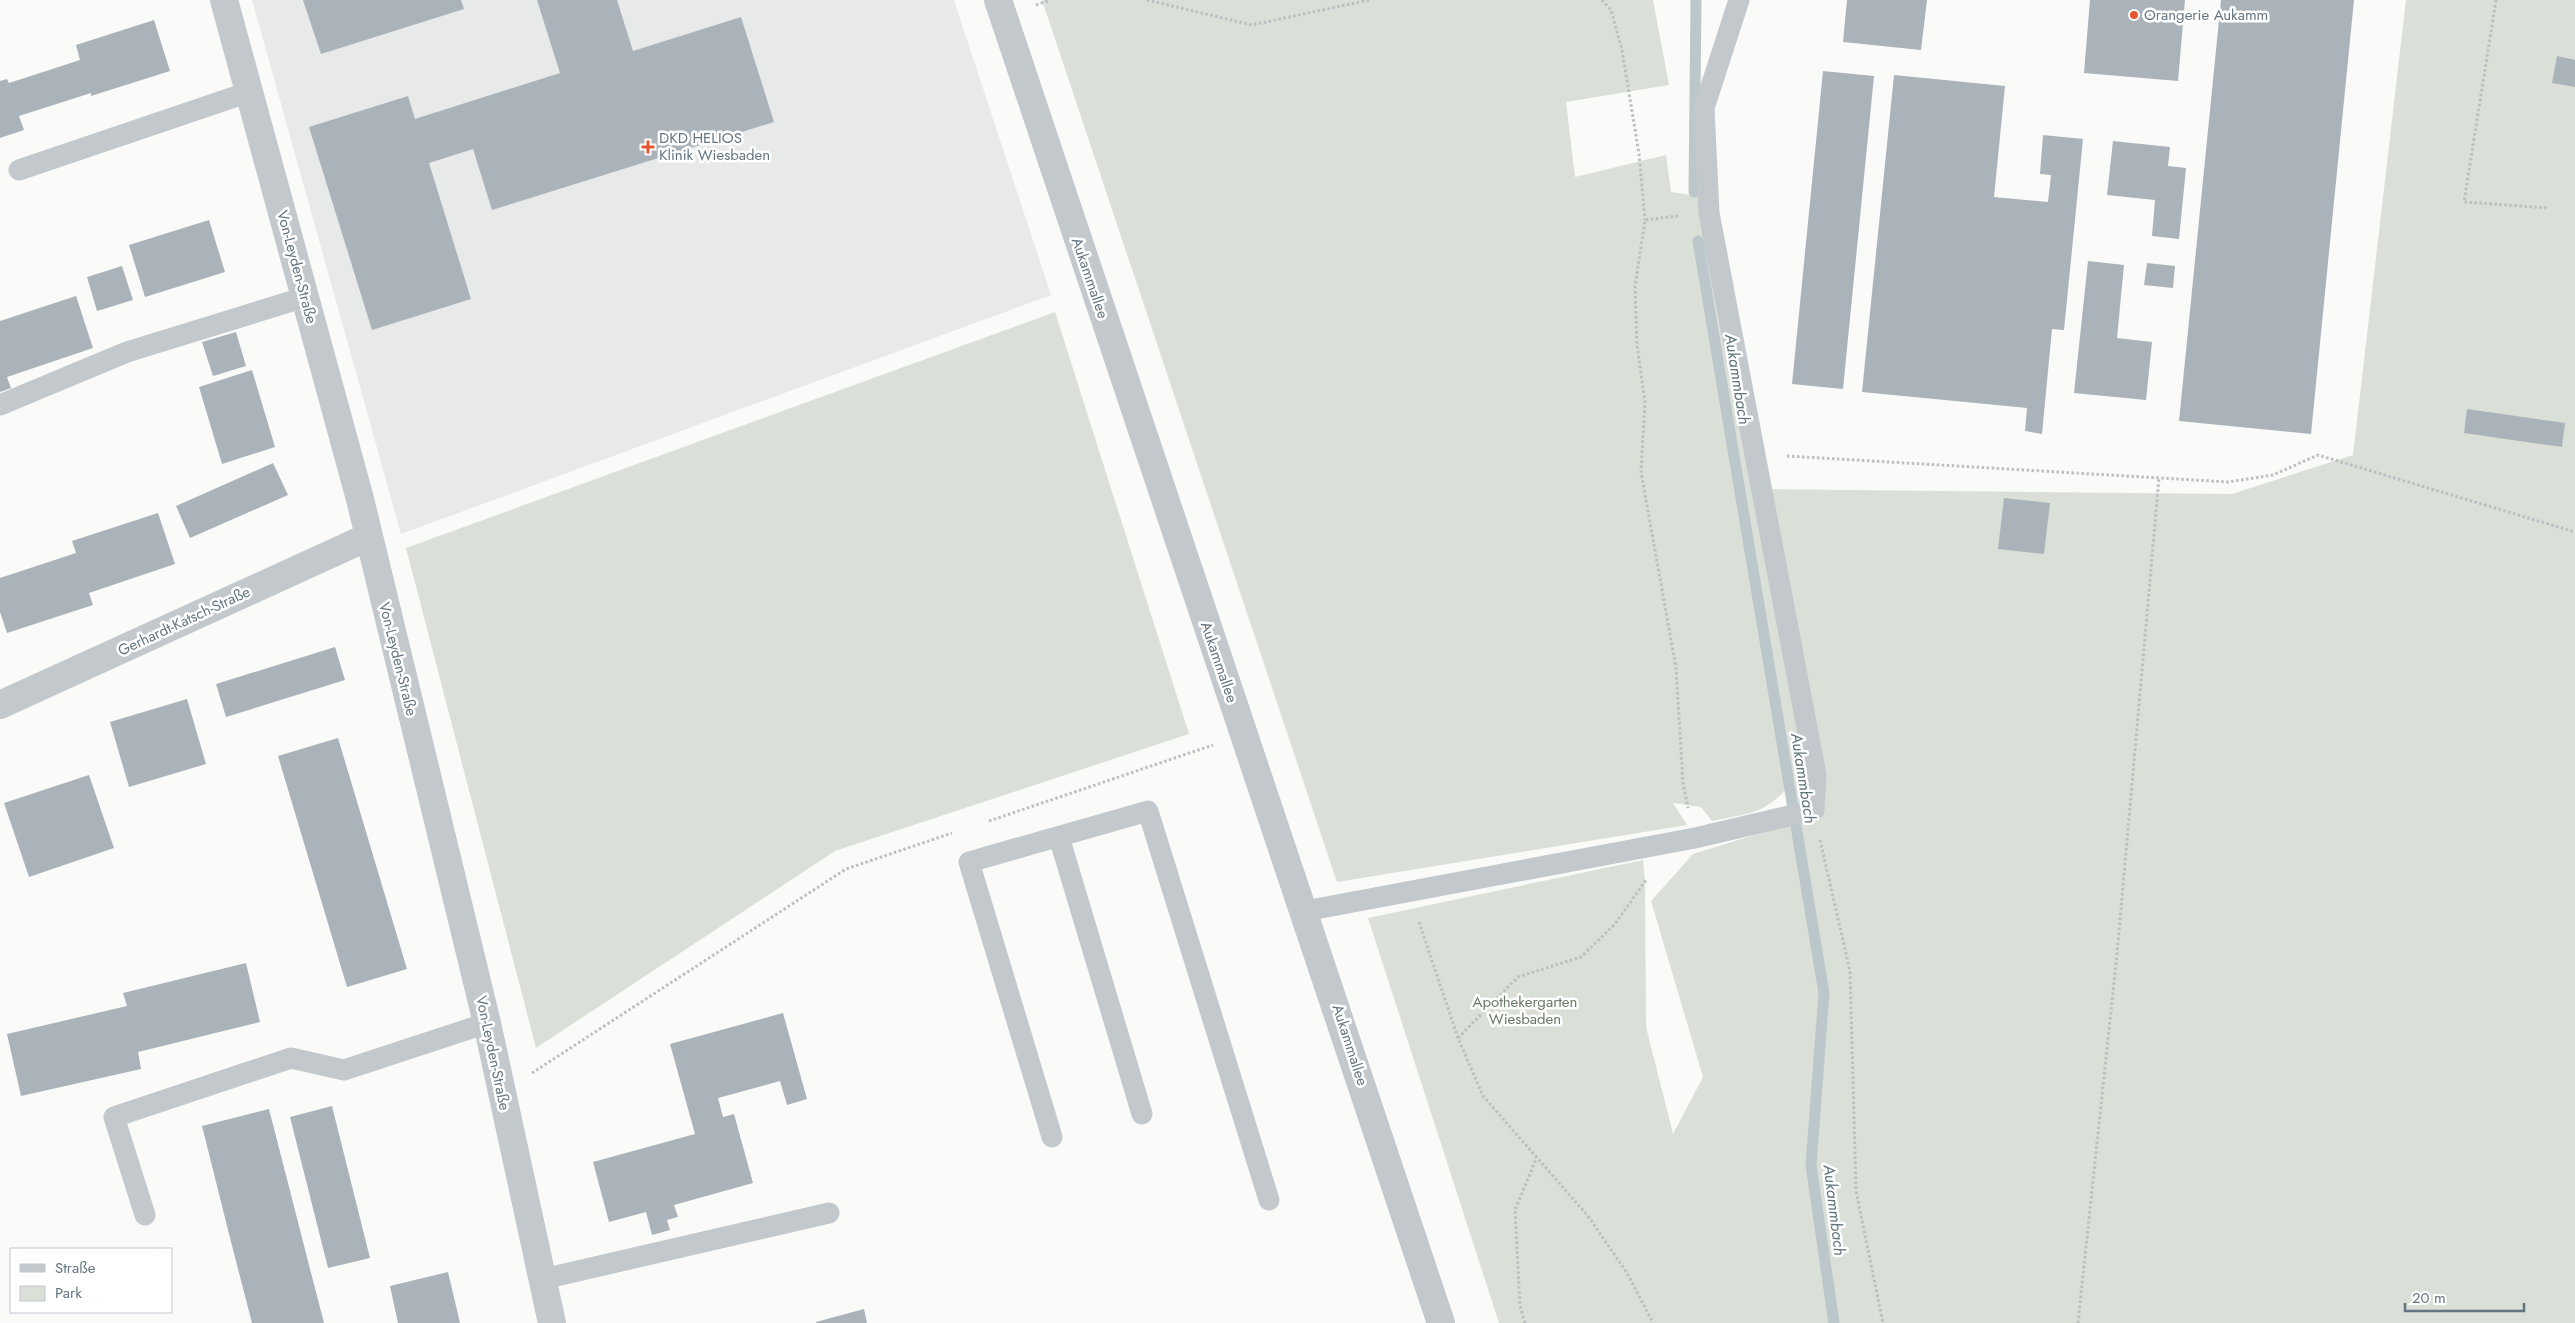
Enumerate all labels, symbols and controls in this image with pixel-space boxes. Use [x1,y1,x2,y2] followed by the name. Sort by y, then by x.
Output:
[2144,4,2268,26] place label: Orangerie Aukamm
[2128,9,2140,21] marker: Orangerie Aukamm
[659,127,770,166] place label: DKD HELIOS Klinik Wiesbaden
[641,140,655,154] marker: DKD HELIOS Klinik Wiesbaden
[271,208,323,326] street label: Von-Leyden-Straße
[1066,235,1114,322] street label: Aukammallee
[1719,331,1756,426] water label: Aukammbach
[114,581,254,661] street label: Gerhardt-Katsch-Straße
[373,600,423,718] street label: Von-Leyden-Straße
[1195,619,1243,706] street label: Aukammallee
[1785,730,1822,825] water label: Aukammbach
[1473,991,1577,1030] park label: Apothekergarten Wiesbaden
[470,994,516,1113] street label: Von-Leyden-Straße
[1327,1002,1374,1089] street label: Aukammallee
[1817,1162,1851,1257] water label: Aukammbach
[10,1248,172,1313] legend
[55,1257,96,1279] text: Straße
[2405,1280,2524,1312] scale bar
[55,1282,82,1304] text: Park
[2412,1287,2446,1309] text: 20 m

